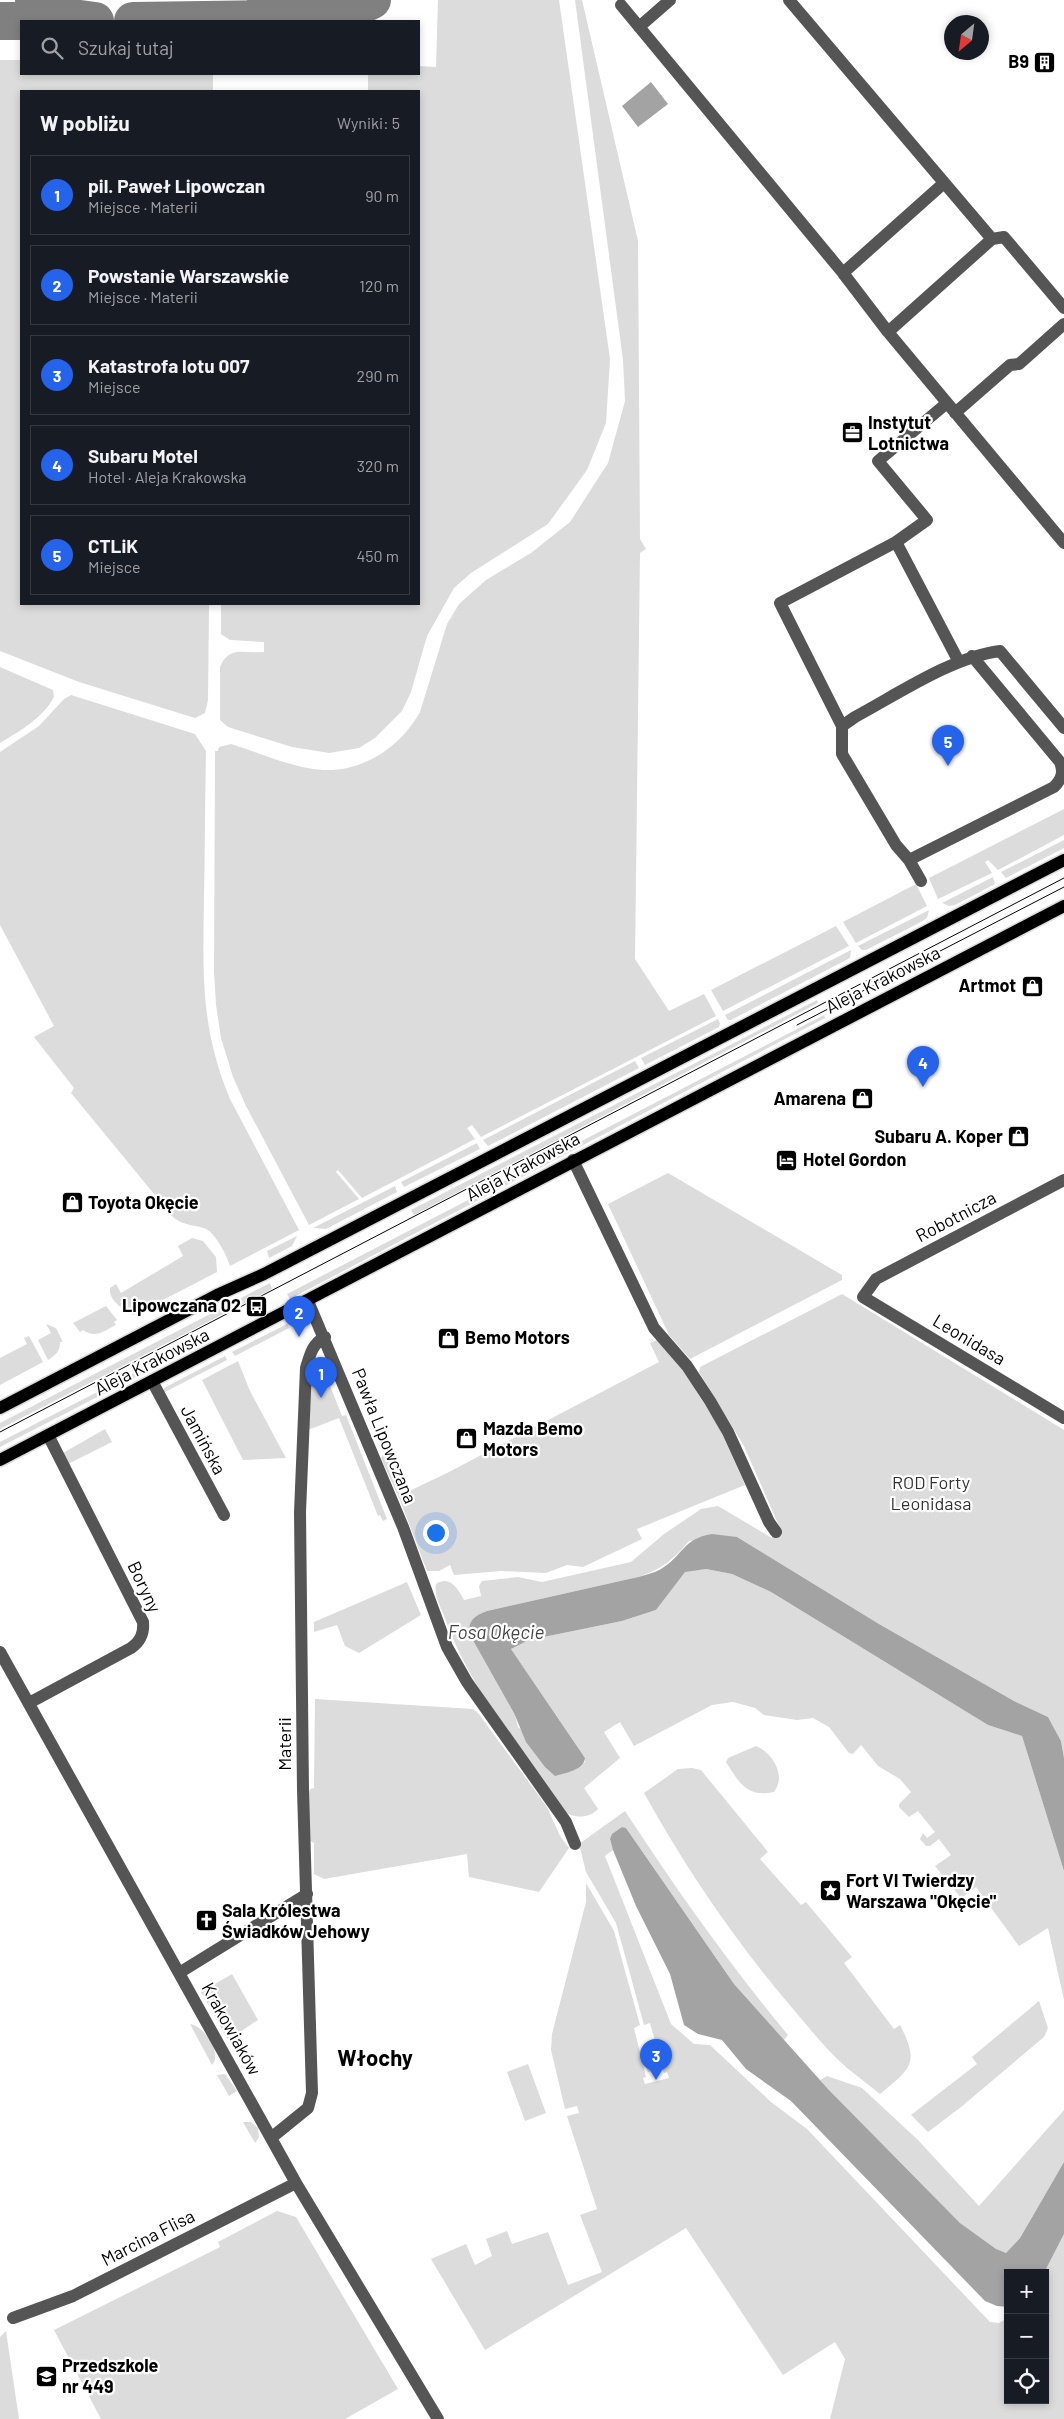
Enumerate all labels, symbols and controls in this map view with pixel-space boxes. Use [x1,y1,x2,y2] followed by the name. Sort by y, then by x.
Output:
[944,15,989,60] north arrow
[20,20,420,75] search box
[38,34,66,62] icon: search
[78,36,174,59] text: Szukaj tutaj
[1008,50,1029,72] place label: B9
[1033,50,1057,74] building icon: B9
[40,110,130,135] text: W pobliżu
[337,113,400,132] text: Wyniki: 5
[88,174,265,197] text: pil. Paweł Lipowczan
[54,186,60,205] text: 1
[365,186,399,205] text: 90 m
[88,197,198,216] text: Miejsce · Materii
[88,264,289,287] text: Powstanie Warszawskie
[53,276,61,295] text: 2
[359,276,399,295] text: 120 m
[88,287,198,306] text: Miejsce · Materii
[88,354,250,377] text: Katastrofa lotu 007
[53,366,61,385] text: 3
[357,366,399,385] text: 290 m
[88,377,140,396] text: Miejsce
[868,411,949,454] place label: Instytut Lotnictwa
[840,421,864,445] office icon: Instytut Lotnictwa
[88,444,198,467] text: Subaru Motel
[52,456,62,475] text: 4
[357,456,399,475] text: 320 m
[88,467,247,486] text: Hotel · Aleja Krakowska
[88,534,138,557] text: CTLiK
[53,546,61,565] text: 5
[356,546,399,565] text: 450 m
[88,557,140,576] text: Miejsce
[932,725,964,766] pin: 5
[821,941,944,1017] street label: Aleja Krakowska
[958,974,1016,996] place label: Artmot
[1020,974,1044,998] shop icon: Artmot
[907,1046,939,1087] pin: 4
[774,1087,846,1109] place label: Amarena
[850,1087,874,1111] shop icon: Amarena
[874,1125,1003,1147] place label: Subaru A. Koper
[1007,1125,1031,1149] shop icon: Subaru A. Koper
[462,1127,583,1205] street label: Aleja Krakowska
[775,1148,799,1172] hotel icon: Hotel Gordon
[803,1148,906,1170] place label: Hotel Gordon
[912,1186,999,1246] street label: Robotnicza
[60,1191,84,1215] shop icon: Toyota Okęcie
[88,1191,199,1213] place label: Toyota Okęcie
[122,1294,241,1316] place label: Lipowczana 02
[245,1294,269,1318] bus stop icon: Lipowczana 02
[283,1296,315,1337] pin: 2
[929,1309,1010,1369] street label: Leonidasa
[90,1323,213,1399] street label: Aleja Krakowska
[437,1326,461,1350] shop icon: Bemo Motors
[465,1326,570,1348] place label: Bemo Motors
[305,1357,337,1398] pin: 1
[348,1365,422,1506] street label: Pawła Lipowczana
[176,1401,231,1478] street label: Jamińska
[483,1417,583,1460] place label: Mazda Bemo Motors
[455,1427,479,1451] shop icon: Mazda Bemo Motors
[891,1471,971,1514] park label: ROD Forty Leonidasa
[423,1520,449,1546] your location
[123,1557,166,1616] street label: Boryny
[448,1620,544,1643] water label: Fosa Okęcie
[273,1717,295,1771] street label: Materii
[846,1869,997,1912] place label: Fort VI Twierdzy Warszawa "Okęcie"
[818,1879,842,1903] place icon: Fort VI Twierdzy Warszawa "Okęcie"
[222,1899,370,1942] place label: Sala Królestwa Świadków Jehowy
[194,1909,218,1933] church icon: Sala Królestwa Świadków Jehowy
[197,1978,266,2079] street label: Krakowiaków
[640,2039,672,2080] pin: 3
[337,2044,413,2070] district label: Włochy
[97,2204,198,2270] street label: Marcina Flisa
[1004,2269,1049,2404] map controls
[1004,2269,1049,2314] button: +
[1004,2314,1049,2359] button: −
[62,2354,159,2397] place label: Przedszkole nr 449
[1004,2359,1049,2404] button: locate
[34,2364,58,2388] school or university icon: Przedszkole nr 449

